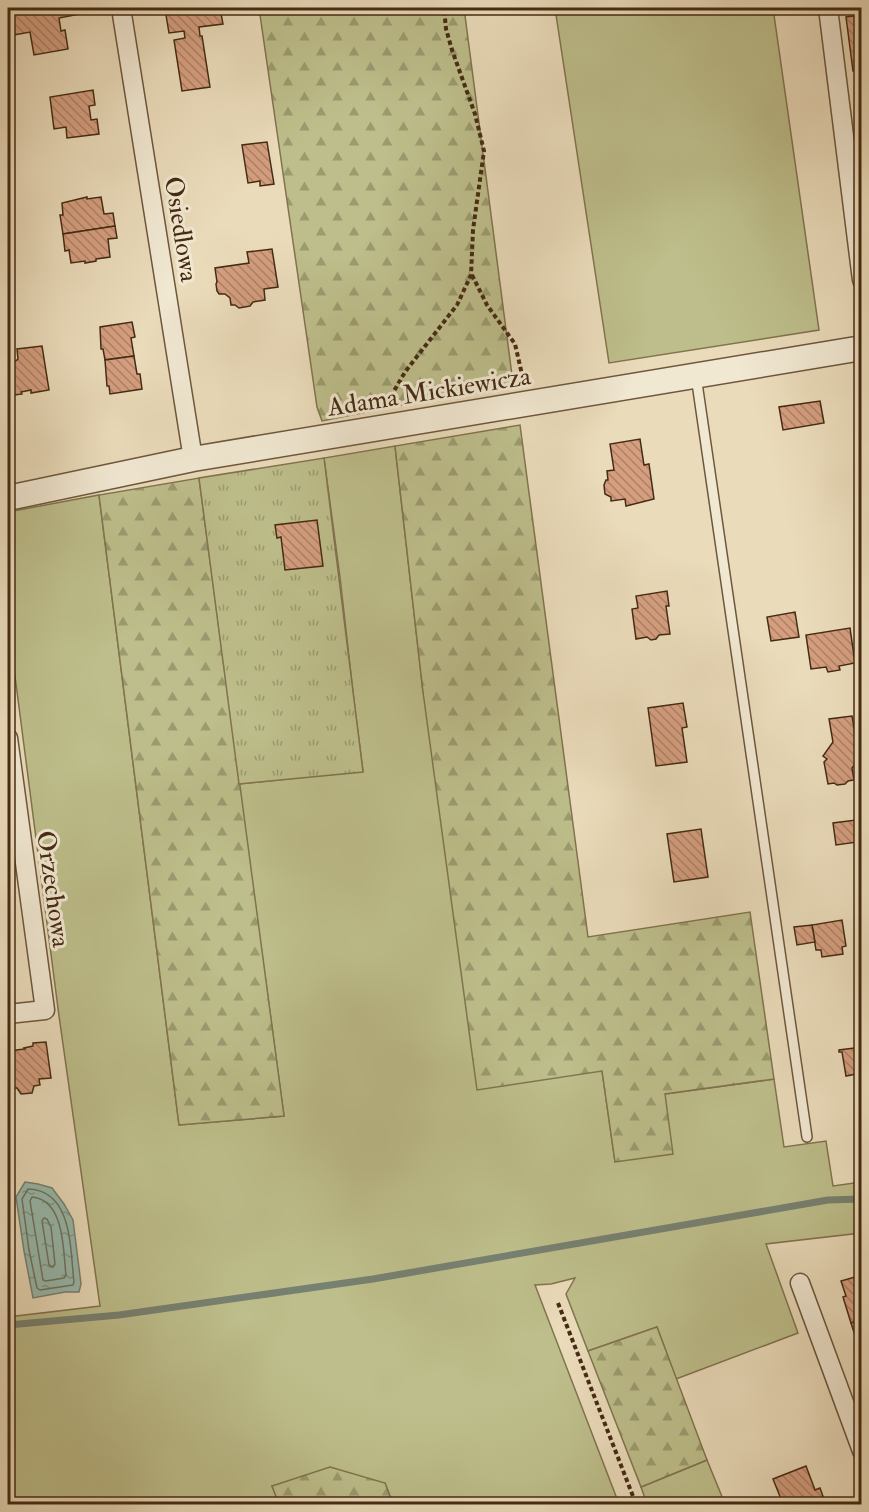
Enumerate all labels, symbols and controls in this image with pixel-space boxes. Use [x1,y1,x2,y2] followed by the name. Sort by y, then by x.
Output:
[157,174,205,284] street label: Osiedlowa
[324,360,533,424] street label: Adama Mickiewicza
[29,829,77,950] street label: Orzechowa

